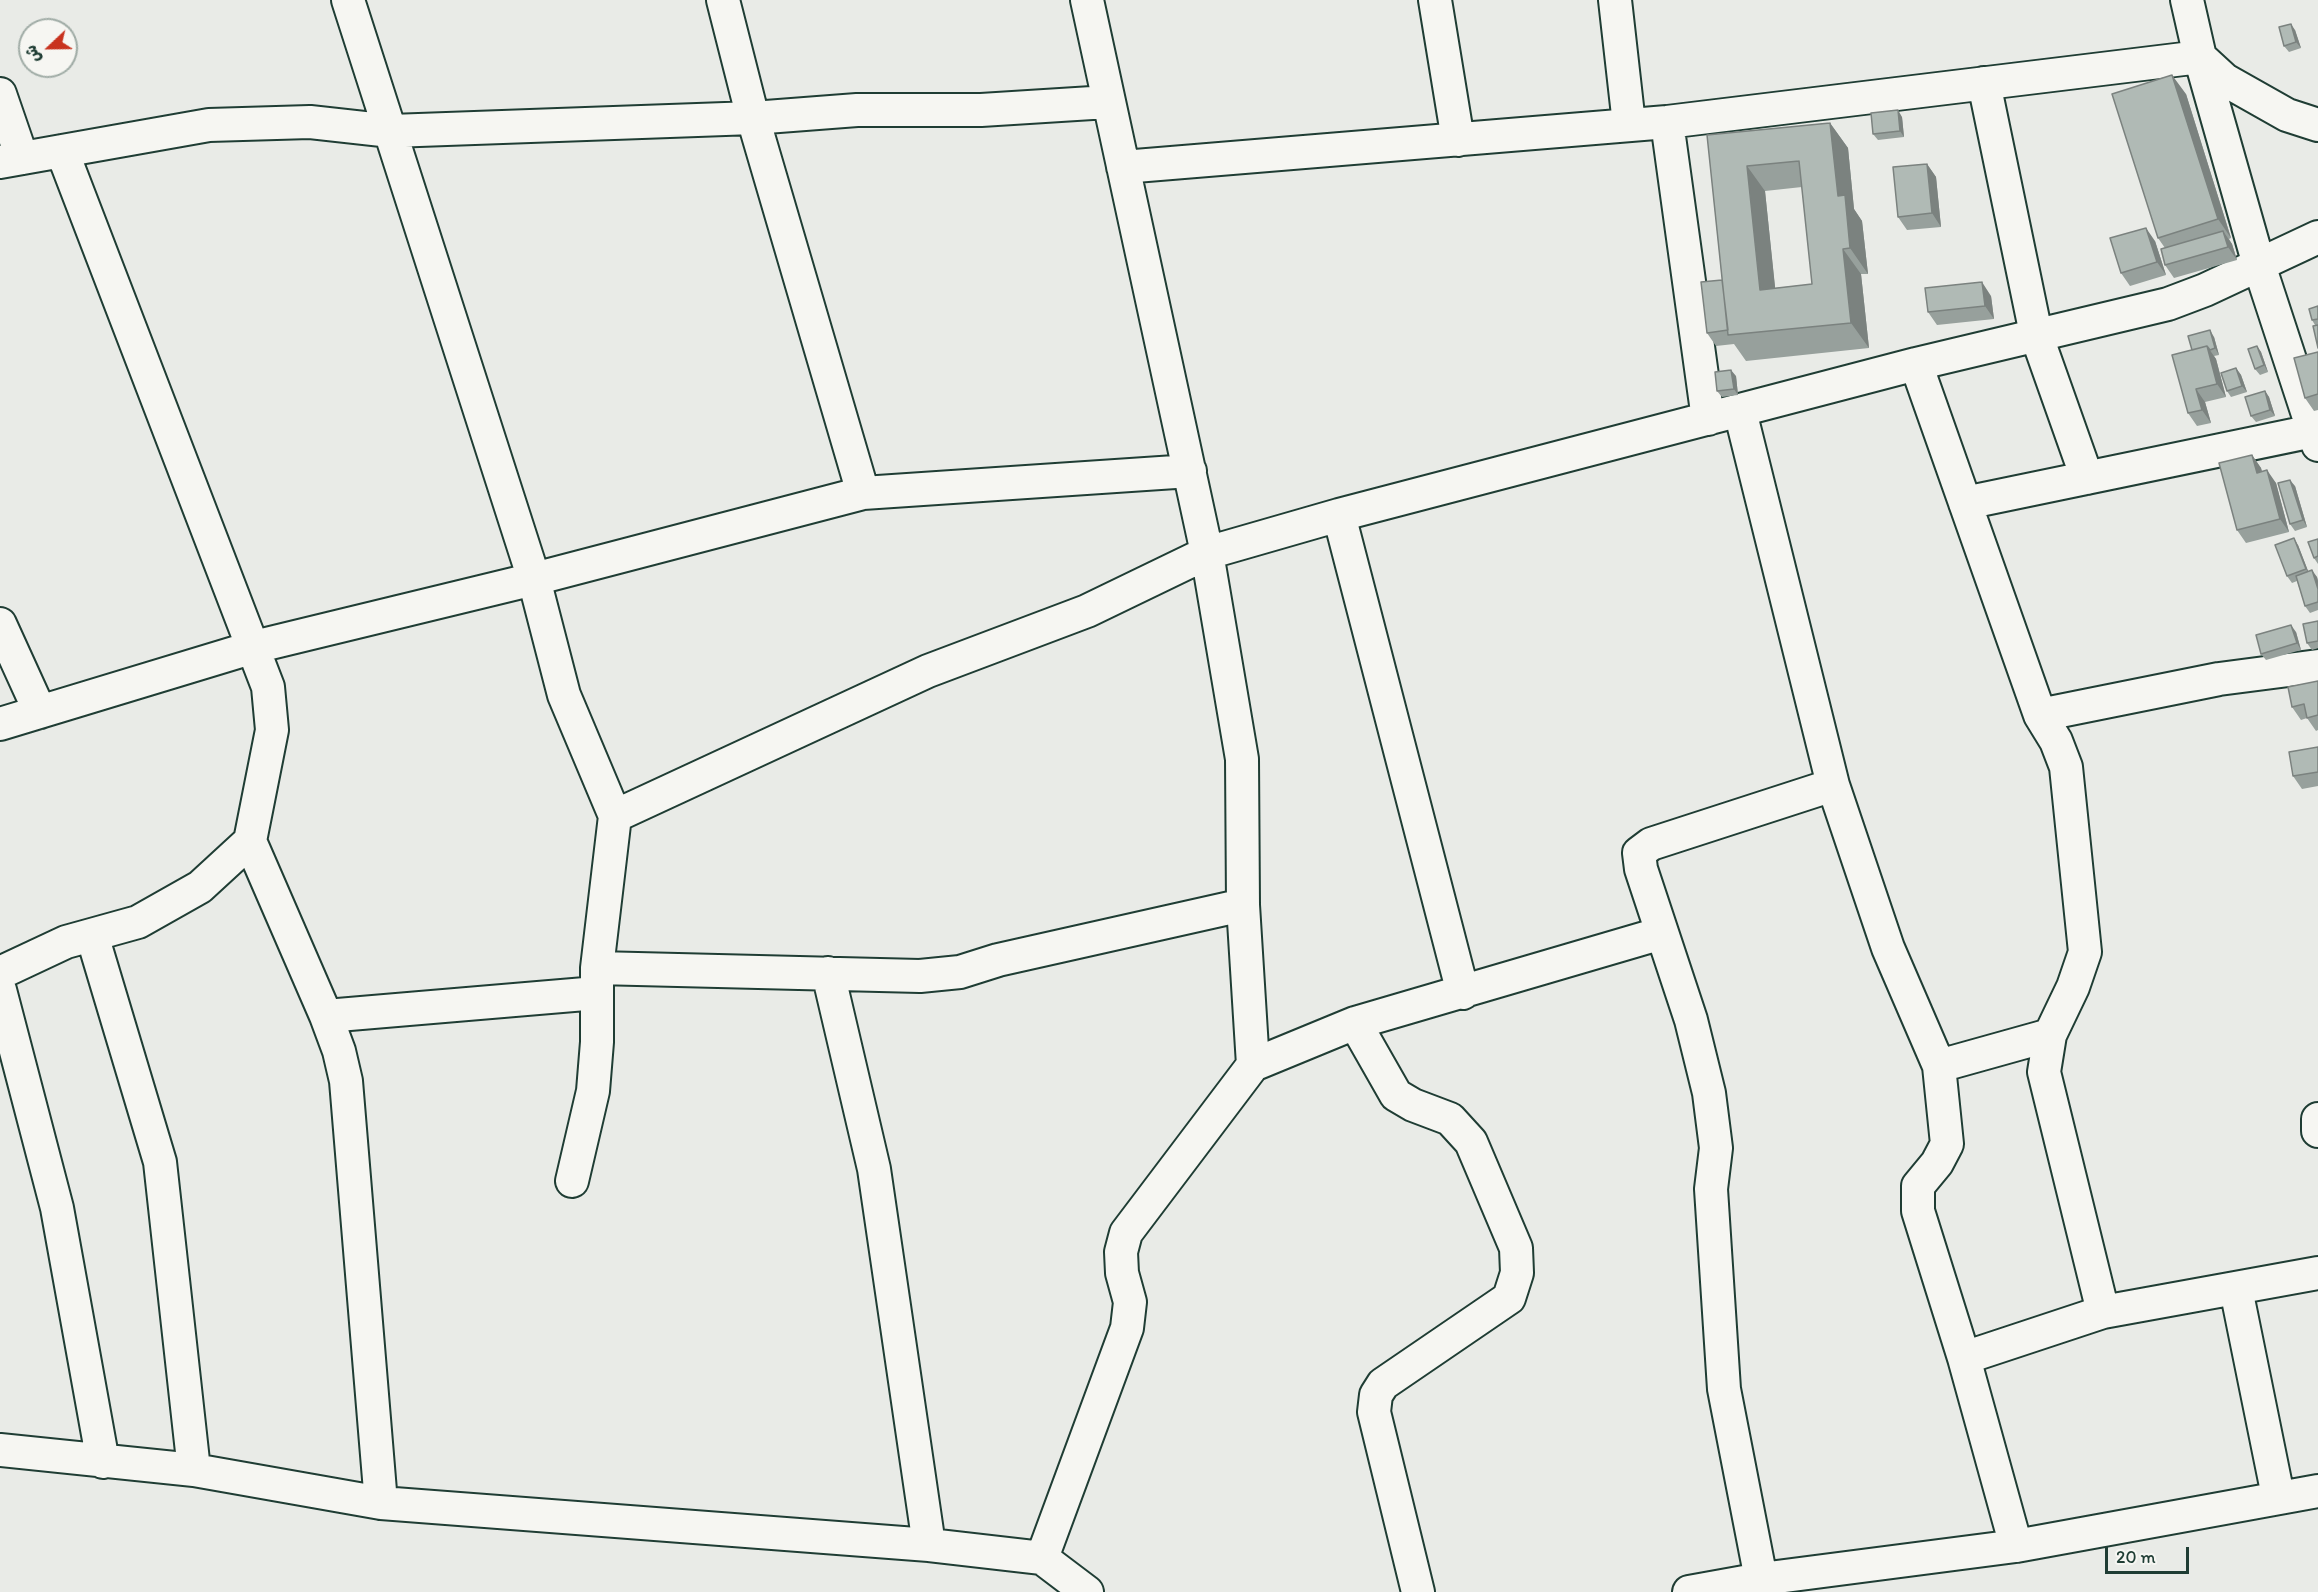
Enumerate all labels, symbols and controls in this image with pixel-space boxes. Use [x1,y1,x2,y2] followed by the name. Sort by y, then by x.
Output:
[18,18,78,78] north arrow
[21,42,45,66] text: ش
[2108,1535,2192,1573] scale bar
[2116,1546,2156,1568] text: 20 m

